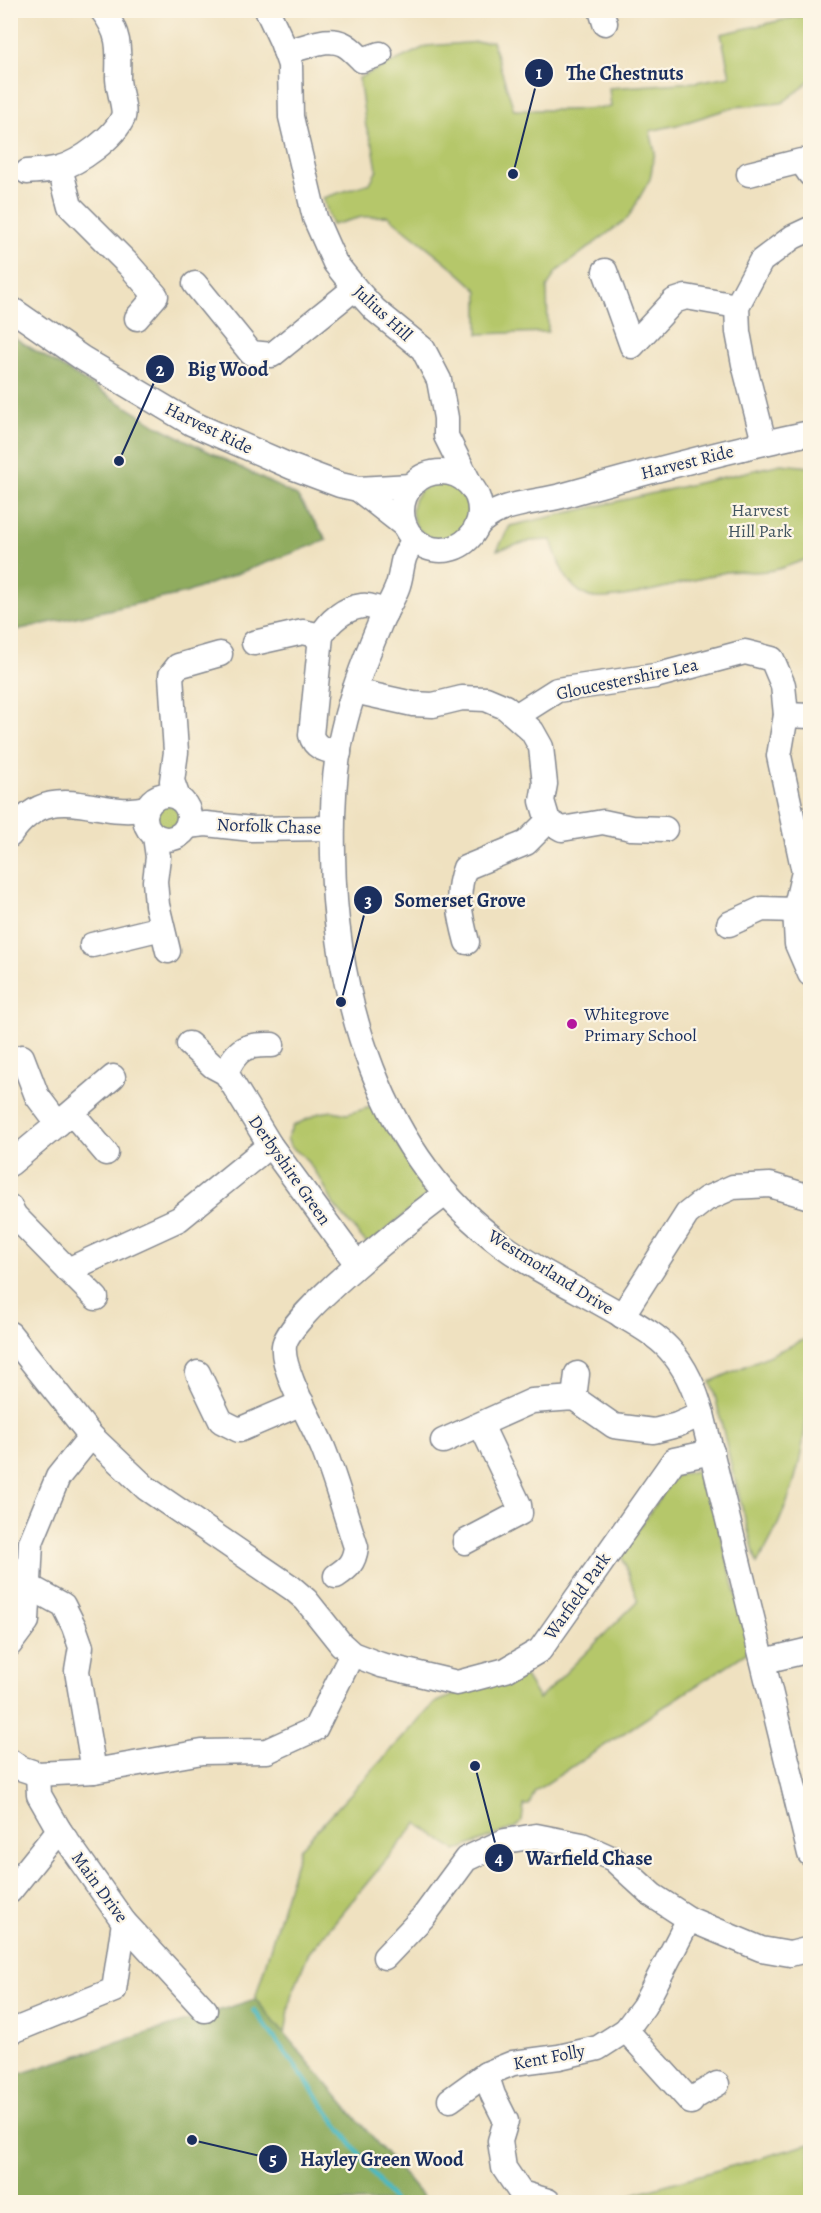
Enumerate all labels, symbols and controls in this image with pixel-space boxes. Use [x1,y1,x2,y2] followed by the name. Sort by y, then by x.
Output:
[524,54,696,92] callout: The Chestnuts
[566,60,684,87] text: The Chestnuts
[536,61,543,85] text: 1
[348,280,418,347] street label: Julius Hill
[145,350,280,388] callout: Big Wood
[187,356,269,383] text: Big Wood
[156,358,165,382] text: 2
[161,396,257,460] street label: Harvest Ride
[638,439,736,485] street label: Harvest Ride
[728,498,792,543] park label: Harvest Hill Park
[554,652,701,706] street label: Gloucestershire Lea
[216,812,322,840] street label: Norfolk Chase
[353,881,538,919] callout: Somerset Grove
[394,887,526,914] text: Somerset Grove
[364,889,372,913] text: 3
[583,1002,697,1047] place label: Whitegrove Primary School
[565,1017,579,1031] marker: Whitegrove Primary School
[243,1110,337,1230] street label: Derbyshire Green
[483,1223,618,1320] street label: Westmorland Drive
[538,1548,616,1645] street label: Warfield Park
[484,1839,665,1877] callout: Warfield Chase
[524,1845,653,1872] text: Warfield Chase
[495,1846,504,1870] text: 4
[66,1847,134,1927] street label: Main Drive
[511,2038,588,2076] street label: Kent Folly
[258,2140,476,2178] callout: Hayley Green Wood
[300,2146,464,2173] text: Hayley Green Wood
[269,2147,277,2171] text: 5

